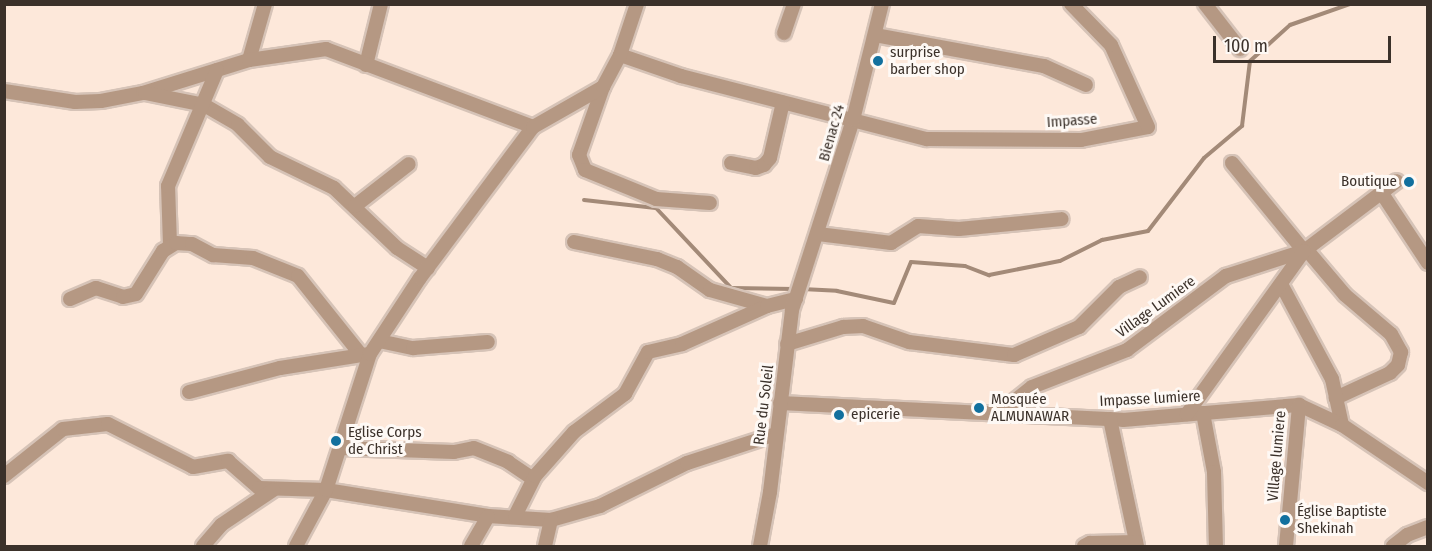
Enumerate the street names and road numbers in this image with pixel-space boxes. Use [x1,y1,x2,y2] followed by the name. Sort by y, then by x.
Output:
[815,103,849,163] street label: Bienac 24
[1046,110,1098,132] street label: Impasse
[1113,272,1199,342] street label: Village Lumiere
[750,364,778,446] street label: Rue du Soleil
[1099,387,1201,411] street label: Impasse lumiere
[1264,410,1290,502] street label: Village lumiere

